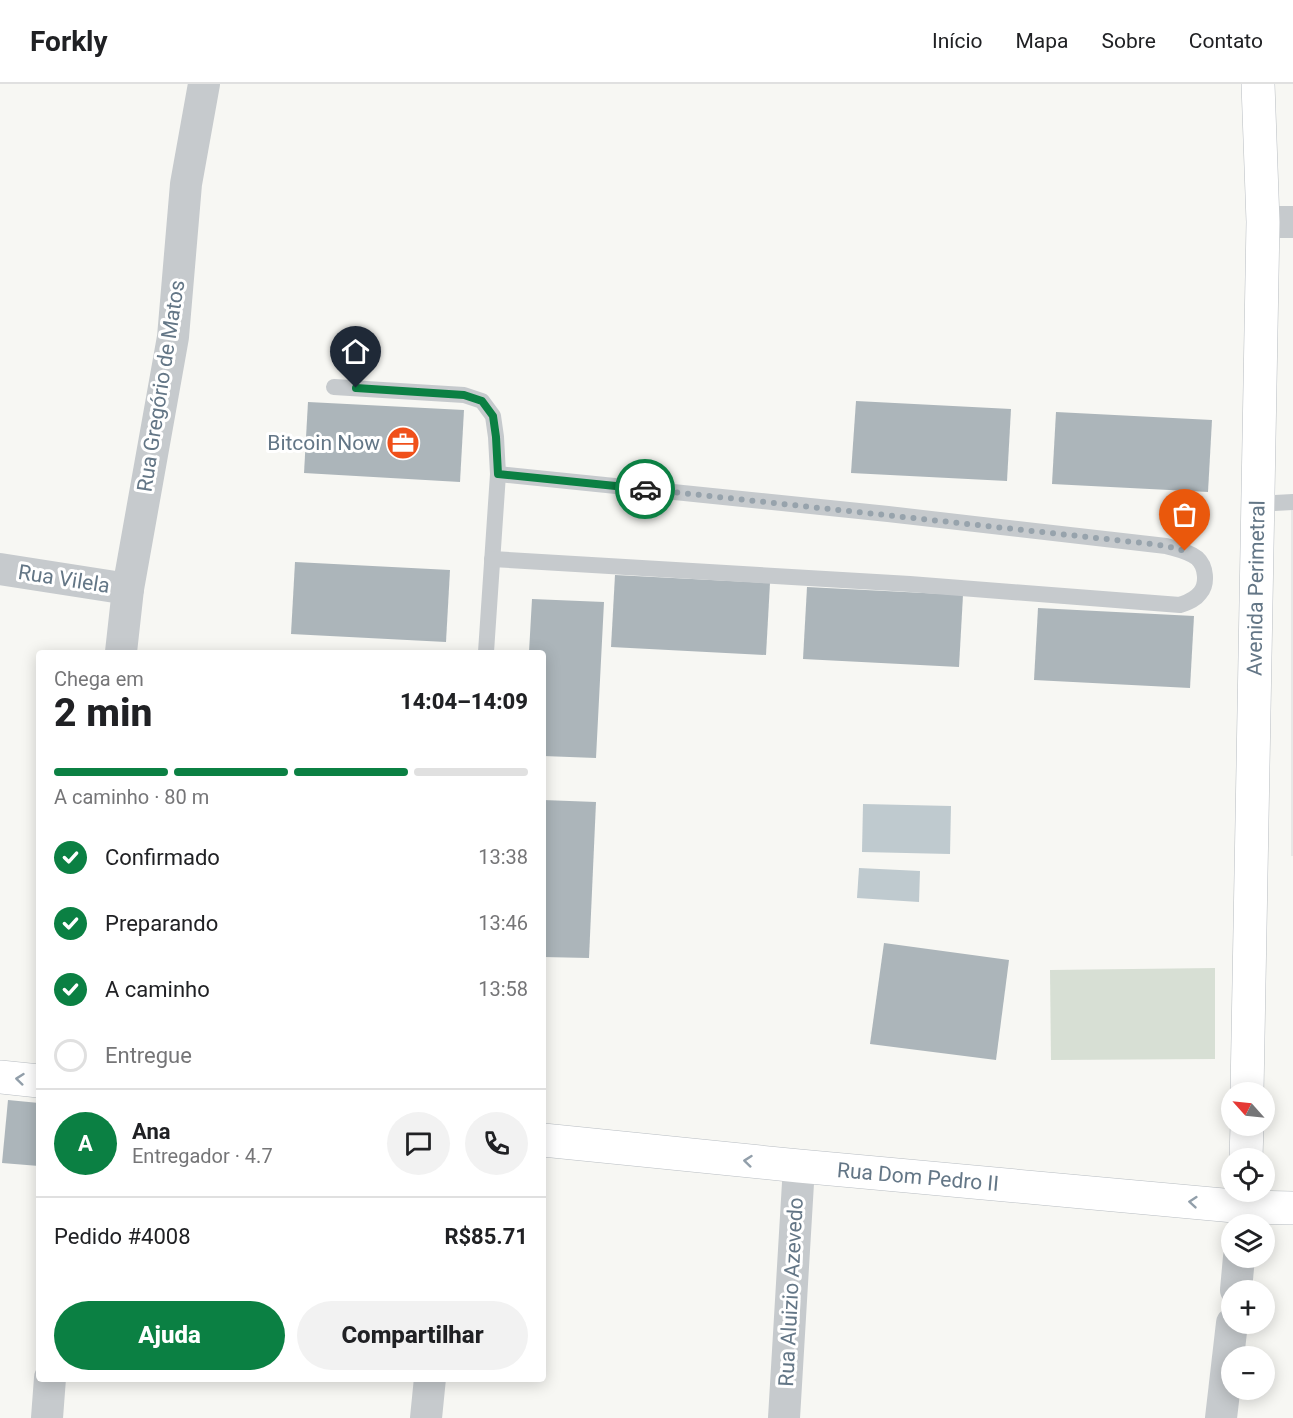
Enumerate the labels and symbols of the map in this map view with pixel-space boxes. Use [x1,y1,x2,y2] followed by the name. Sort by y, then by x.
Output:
[132,278,190,494] street label: Rua Gregório de Matos
[330,326,381,388] pin
[385,425,421,461] office icon: Bitcoin Now
[267,431,380,455] place label: Bitcoin Now
[615,459,675,519] courier
[1159,489,1210,551] pin
[1242,500,1270,676] street label: Avenida Perimetral
[16,560,112,598] street label: Rua Vilela
[15,1073,24,1086] one-way arrow
[1221,1082,1275,1136] north arrow
[743,1155,752,1168] one-way arrow
[836,1158,1000,1196] street label: Rua Dom Pedro II
[1188,1196,1197,1209] one-way arrow
[774,1197,808,1387] street label: Rua Aluizio Azevedo

